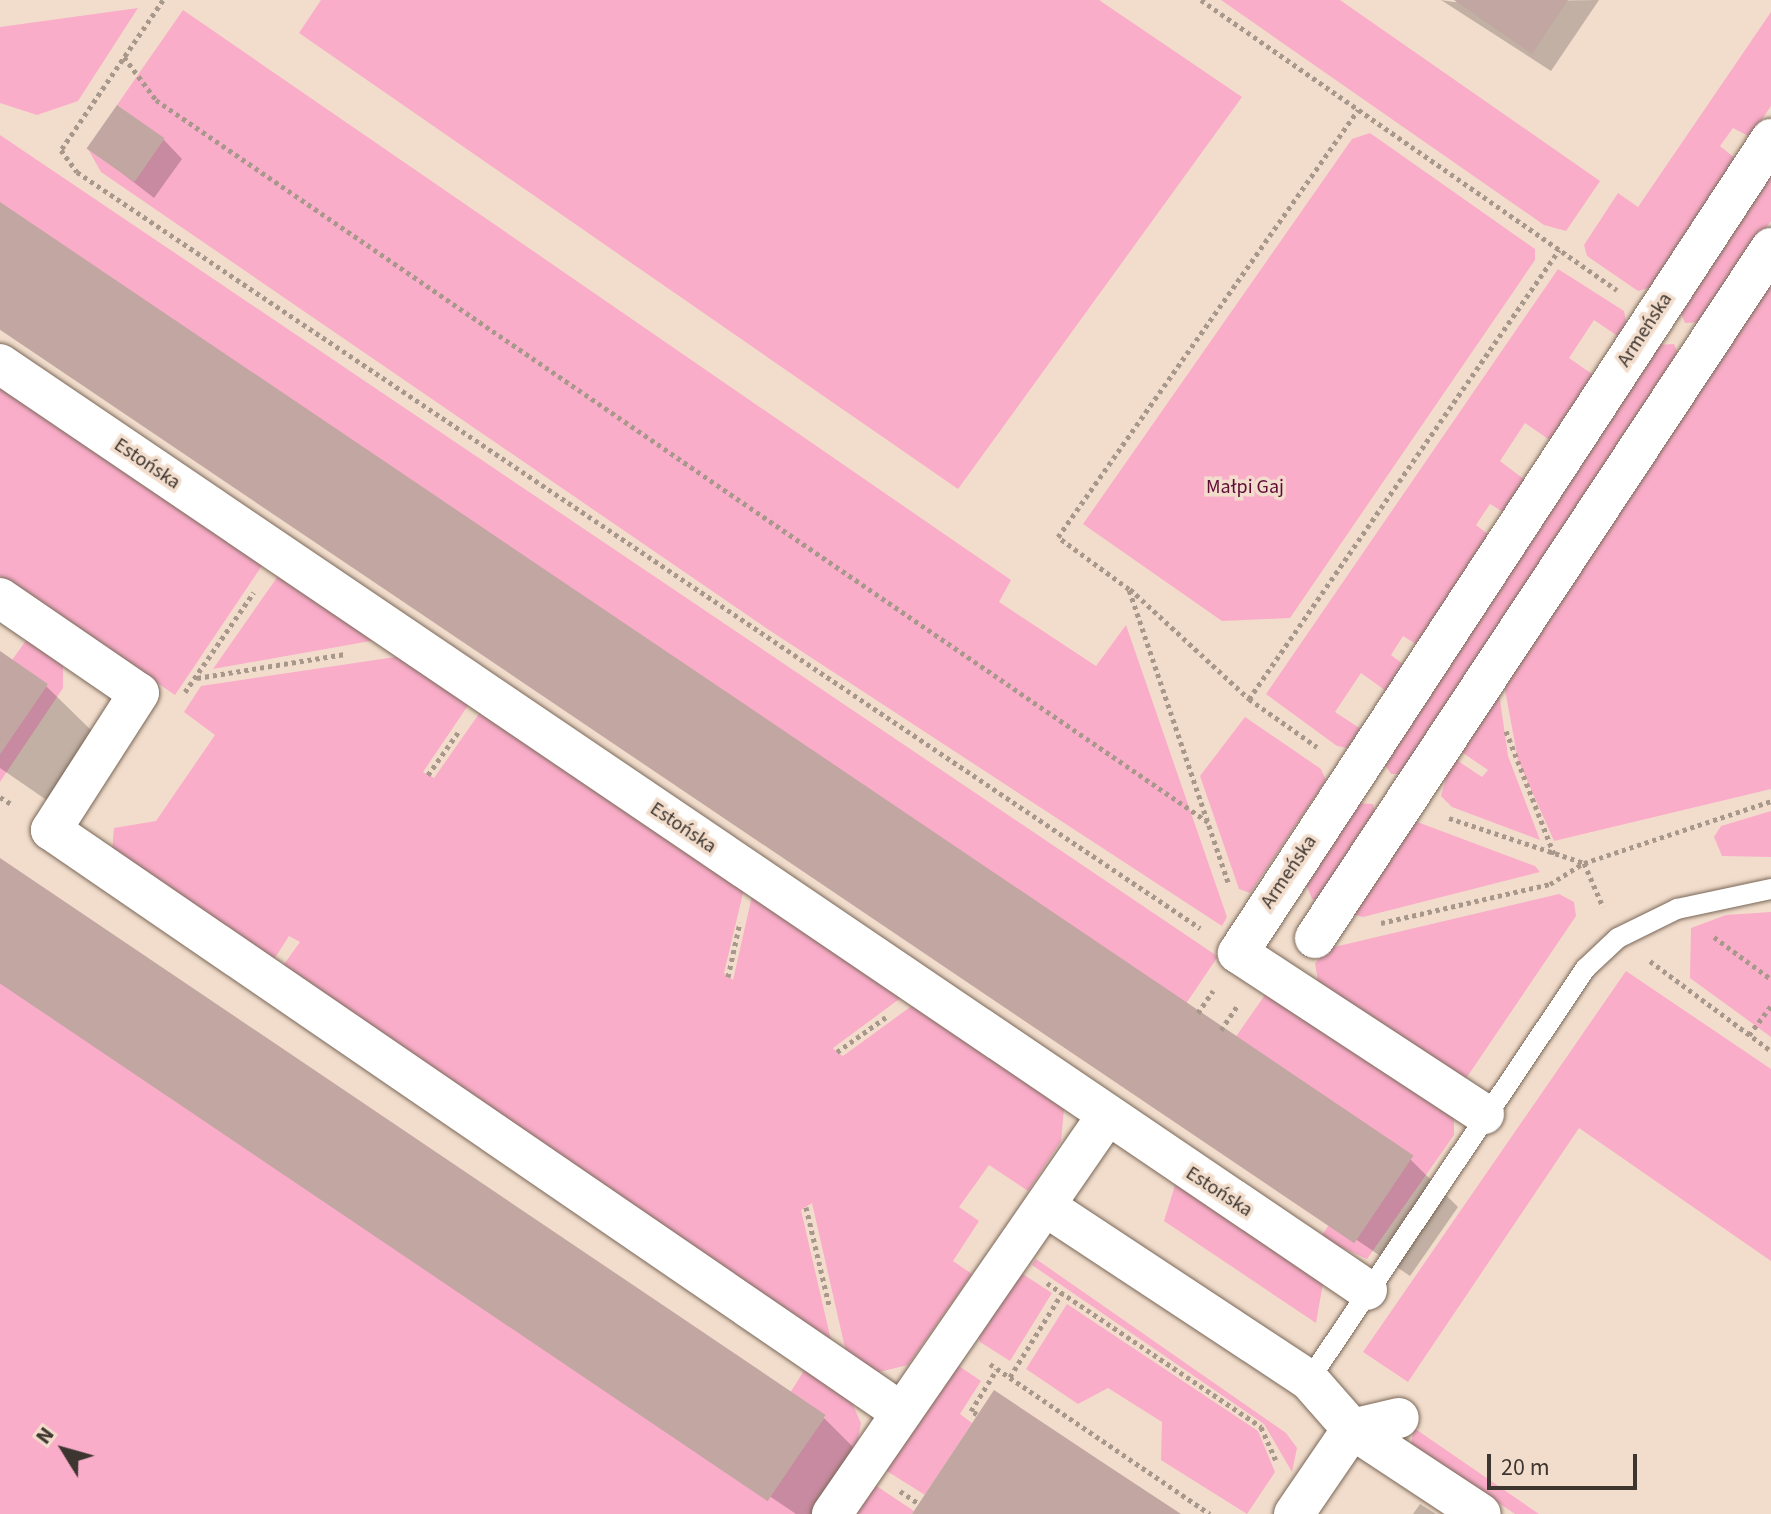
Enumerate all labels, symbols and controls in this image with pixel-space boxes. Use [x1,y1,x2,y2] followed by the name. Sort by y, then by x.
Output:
[1612,288,1678,372] street label: Armeńska
[109,433,185,495] street label: Estońska
[1206,475,1284,499] park label: Małpi Gaj
[645,797,721,859] street label: Estońska
[1256,831,1322,913] street label: Armeńska
[1181,1162,1257,1222] street label: Estońska
[24,1410,104,1490] north arrow
[28,1420,62,1451] text: N
[1491,1438,1641,1488] scale bar
[1501,1450,1550,1485] text: 20 m

